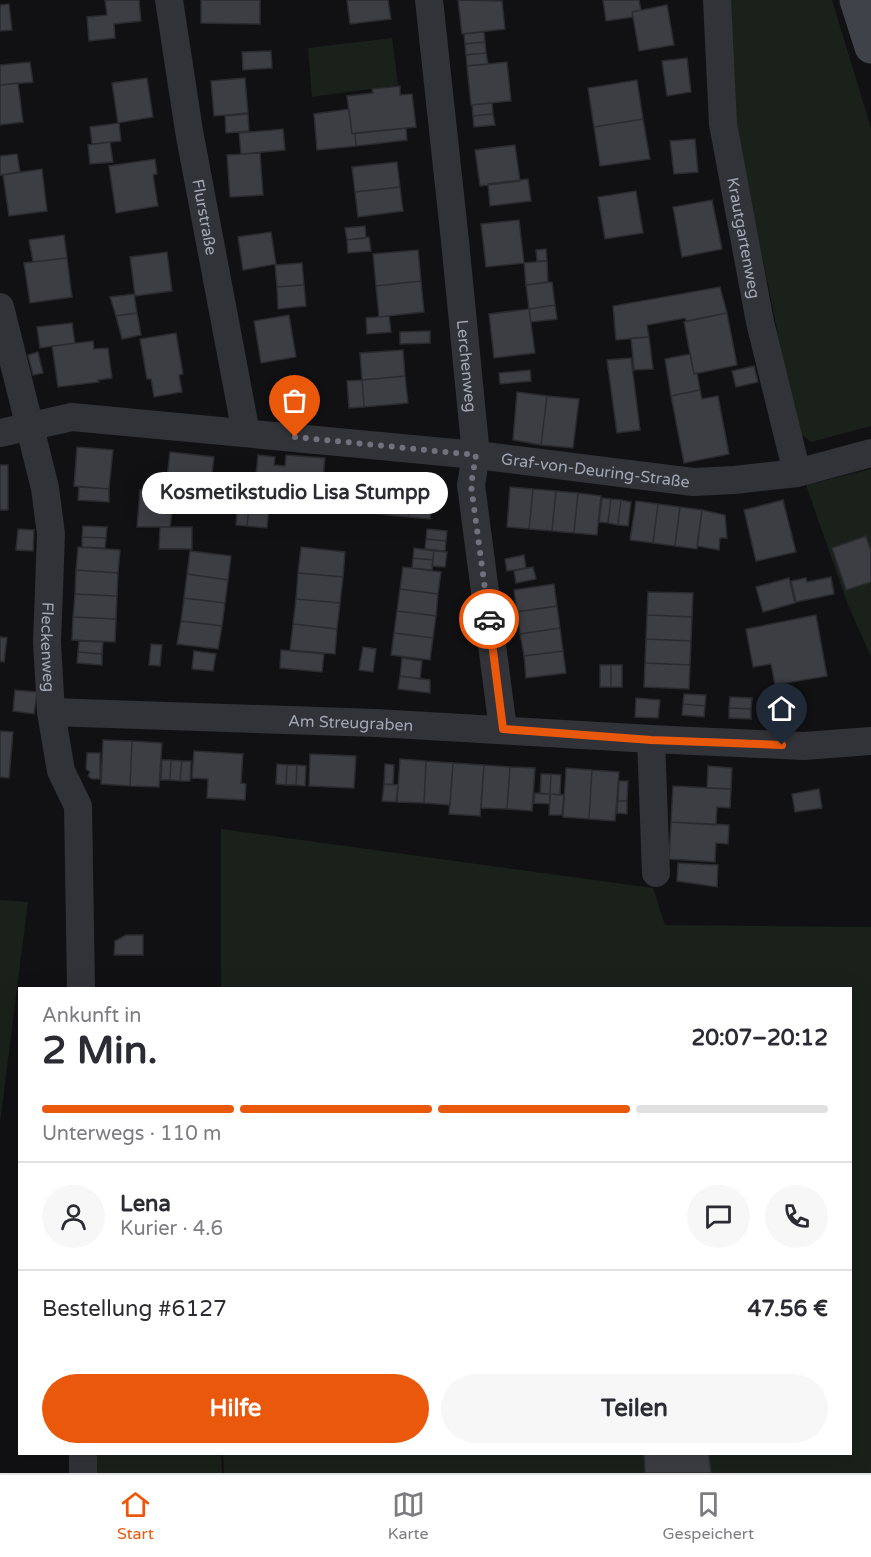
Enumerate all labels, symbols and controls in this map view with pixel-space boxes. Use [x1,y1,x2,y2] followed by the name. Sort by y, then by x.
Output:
[722,176,764,300] street label: Krautgartenweg
[187,177,221,257] street label: Flurstraße
[452,319,481,413] street label: Lerchenweg
[269,375,320,437] pin
[278,384,311,417] icon: bag
[500,449,691,493] street label: Graf-von-Deuring-Straße
[142,473,448,515] callout: Kosmetikstudio Lisa Stumpp
[160,481,430,505] text: Kosmetikstudio Lisa Stumpp
[459,589,519,649] courier
[36,602,59,693] street label: Fleckenweg
[473,603,506,636] icon: car
[756,683,807,745] pin
[765,692,798,725] icon: home
[288,711,414,736] street label: Am Streugraben
[42,1004,141,1028] text: Ankunft in
[691,1025,828,1051] text: 20:07–20:12
[42,1027,158,1074] text: 2 Min.
[42,1122,221,1146] text: Unterwegs · 110 m
[42,1185,105,1248] button: person
[687,1185,750,1248] button: chat
[765,1185,828,1248] button: phone
[120,1191,171,1217] text: Lena
[120,1217,223,1241] text: Kurier · 4.6
[42,1296,227,1322] text: Bestellung #6127
[747,1296,828,1322] text: 47.56 €
[42,1374,429,1443] button: Hilfe
[441,1374,828,1443] button: Teilen
[117,1488,154,1544] tab: Start
[388,1488,429,1544] tab: Karte
[662,1488,754,1544] tab: Gespeichert

